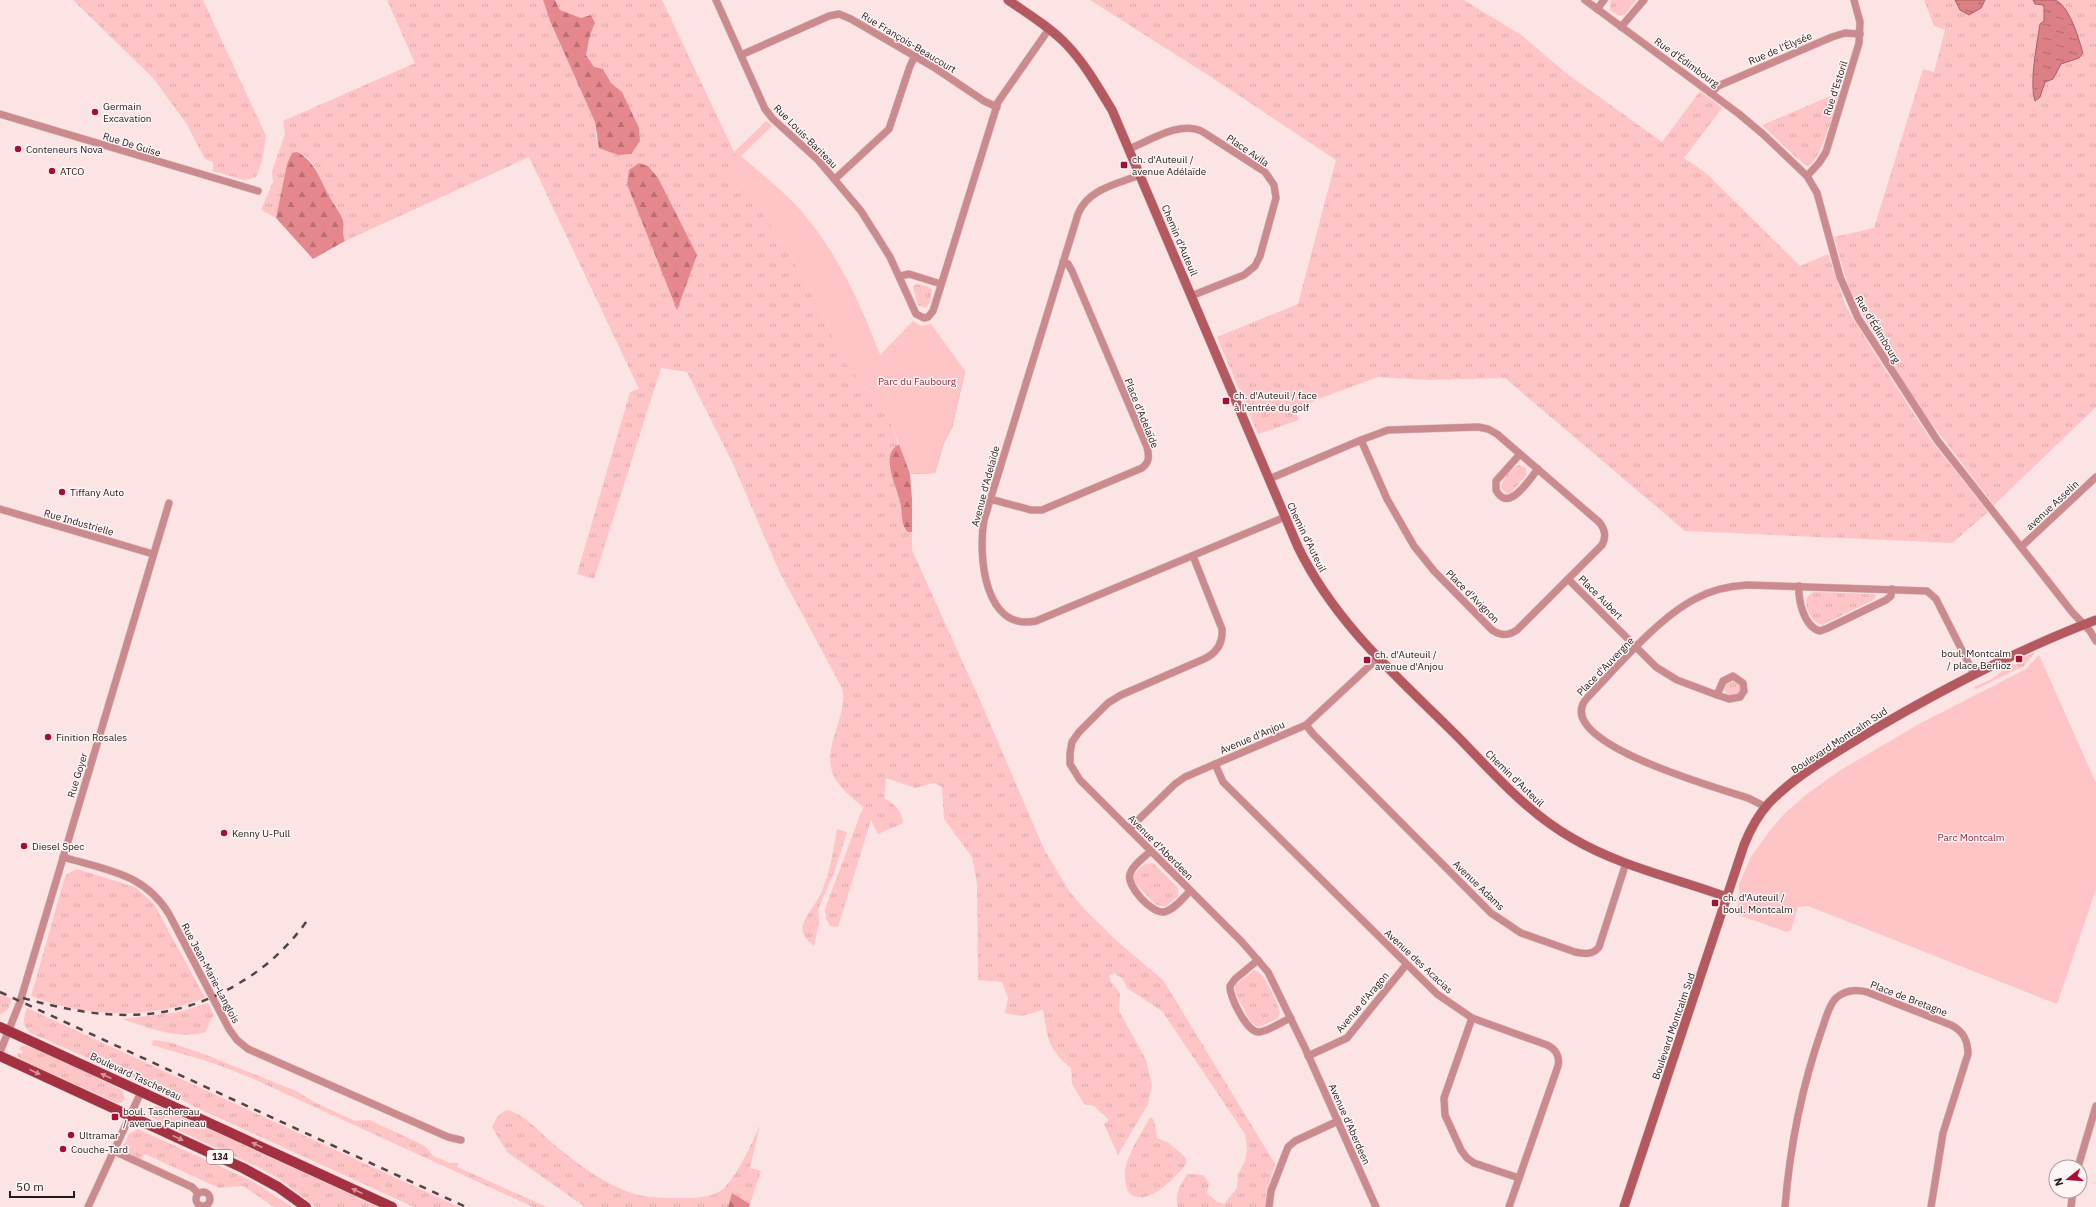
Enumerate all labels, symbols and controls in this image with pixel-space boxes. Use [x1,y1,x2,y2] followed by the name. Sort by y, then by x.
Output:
[859,9,959,76] street label: Rue François-Beaucourt
[1746,29,1814,68] street label: Rue de l'Élysée
[1652,35,1722,91] street label: Rue d'Édimbourg
[1821,59,1851,117] street label: Rue d'Estoril
[103,100,152,125] place label: Germain Excavation
[771,102,840,171] street label: Rue Louis-Bariteau
[90,107,100,117] marker: Germain Excavation
[101,129,163,160] street label: Rue De Guise
[1224,131,1272,170] street label: Place Avila
[26,143,104,156] place label: Conteneurs Nova
[13,144,23,154] marker: Conteneurs Nova
[1132,153,1207,178] place label: ch. d'Auteuil / avenue Adélaïde
[1119,160,1129,170] marker: ch. d'Auteuil / avenue Adélaïde
[60,165,84,178] place label: ATCO
[47,166,57,176] marker: ATCO
[1159,203,1201,278] street label: Chemin d'Auteuil
[1852,293,1903,366] street label: Rue d'Édimbourg
[878,375,957,388] park label: Parc du Faubourg
[1122,376,1162,450] street label: Place d'Adelaïde
[1234,389,1318,414] place label: ch. d'Auteuil / face à l'entrée du golf
[1221,396,1231,406] marker: ch. d'Auteuil / face à l'entrée du golf
[968,444,1003,528] street label: Avenue d'Adelaïde
[2023,478,2081,533] street label: avenue Asselin
[70,486,125,499] place label: Tiffany Auto
[57,487,67,497] marker: Tiffany Auto
[1284,500,1329,575] street label: Chemin d'Auteuil
[42,506,116,539] street label: Rue Industrielle
[1443,567,1502,626] street label: Place d'Avignon
[1576,572,1626,623] street label: Place Aubert
[1574,634,1637,699] street label: Place d'Auvergne
[1941,647,2011,672] place label: boul. Montcalm / place Berlioz
[1375,648,1443,673] place label: ch. d'Auteuil / avenue d'Anjou
[2014,654,2024,664] marker: boul. Montcalm / place Berlioz
[1362,655,1372,665] marker: ch. d'Auteuil / avenue d'Anjou
[1789,704,1890,776] street label: Boulevard Montcalm Sud
[1218,718,1287,757] street label: Avenue d'Anjou
[56,731,127,744] place label: Finition Rosales
[43,732,53,742] marker: Finition Rosales
[1483,747,1547,810] street label: Chemin d'Auteuil
[64,751,91,799] street label: Rue Goyer
[1125,812,1196,883] street label: Avenue d'Aberdeen
[232,827,290,840] place label: Kenny U-Pull
[219,828,229,838] marker: Kenny U-Pull
[1938,831,2005,844] park label: Parc Montcalm
[32,840,84,853] place label: Diesel Spec
[19,841,29,851] marker: Diesel Spec
[1450,857,1507,913] street label: Avenue Adams
[1723,891,1793,916] place label: ch. d'Auteuil / boul. Montcalm
[1710,898,1720,908] marker: ch. d'Auteuil / boul. Montcalm
[179,921,243,1026] street label: Rue Jean-Marie-Langlois
[1382,926,1456,996] street label: Avenue des Acacias
[1333,969,1392,1035] street label: Avenue d'Aragon
[1649,971,1698,1081] street label: Boulevard Montcalm Sud
[1868,978,1950,1019] street label: Place de Bretagne
[88,1050,184,1103] street label: Boulevard Taschereau
[30,1070,42,1076] one-way arrow
[100,1073,111,1079] one-way arrow
[1326,1082,1373,1167] street label: Avenue d'Aberdeen
[123,1105,206,1130] place label: boul. Taschereau / avenue Papineau
[110,1112,120,1122] marker: boul. Taschereau / avenue Papineau
[79,1129,119,1142] place label: Ultramar
[66,1130,76,1140] marker: Ultramar
[173,1135,184,1141] one-way arrow
[251,1142,262,1148] one-way arrow
[71,1143,128,1156] place label: Couche-Tard
[58,1144,68,1154] marker: Couche-Tard
[207,1150,233,1164] road number: 134
[2048,1159,2088,1199] north arrow
[10,1173,74,1199] scale bar
[2051,1176,2066,1188] text: N
[16,1179,44,1194] text: 50 m
[351,1188,362,1194] one-way arrow

